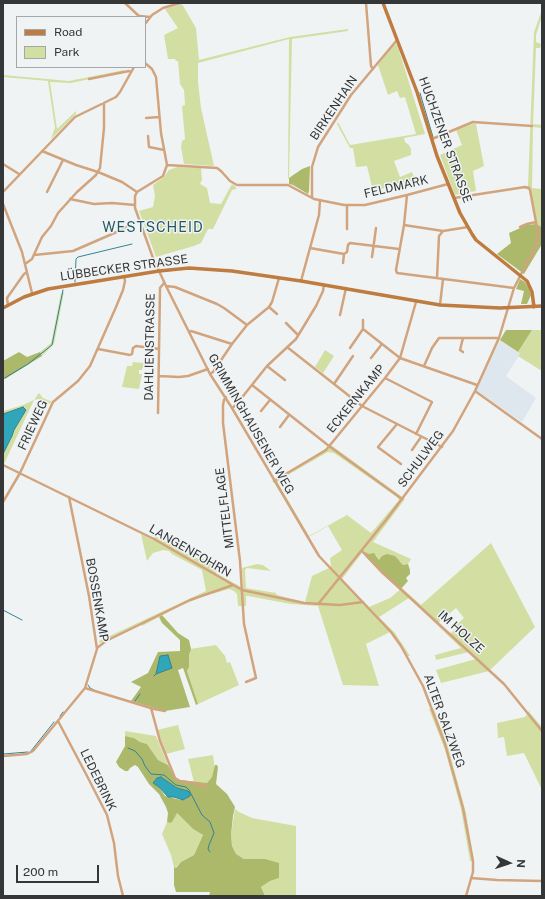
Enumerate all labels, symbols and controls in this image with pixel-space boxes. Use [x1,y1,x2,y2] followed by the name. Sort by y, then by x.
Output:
[16,16,146,68] legend
[54,25,82,39] text: Road
[54,45,80,59] text: Park
[307,73,361,143] street label: BIRKENHAIN
[416,75,474,205] street label: HUCHZENER STRASSE
[363,173,429,201] street label: FELDMARK
[102,220,204,236] district label: WESTSCHEID
[59,252,189,284] street label: LÜBBECKER STRASSE
[142,293,158,401] street label: DAHLIENSTRASSE
[205,351,297,497] street label: GRIMMINGHAUSENER WEG
[324,362,388,436] street label: ECKERNKAMP
[15,398,51,452] street label: FRIEWEG
[395,428,447,490] street label: SCHULWEG
[213,467,237,549] street label: MITTELFLAGE
[146,522,234,580] street label: LANGENFOHRN
[83,557,111,643] street label: BOSSENKAMP
[435,608,487,656] street label: IM HOLZE
[420,672,468,770] street label: ALTER SALZWEG
[77,747,119,813] street label: LEDEBRINK
[489,843,529,883] north arrow
[18,857,101,883] scale bar
[515,859,527,868] text: N
[23,865,58,879] text: 200 m

